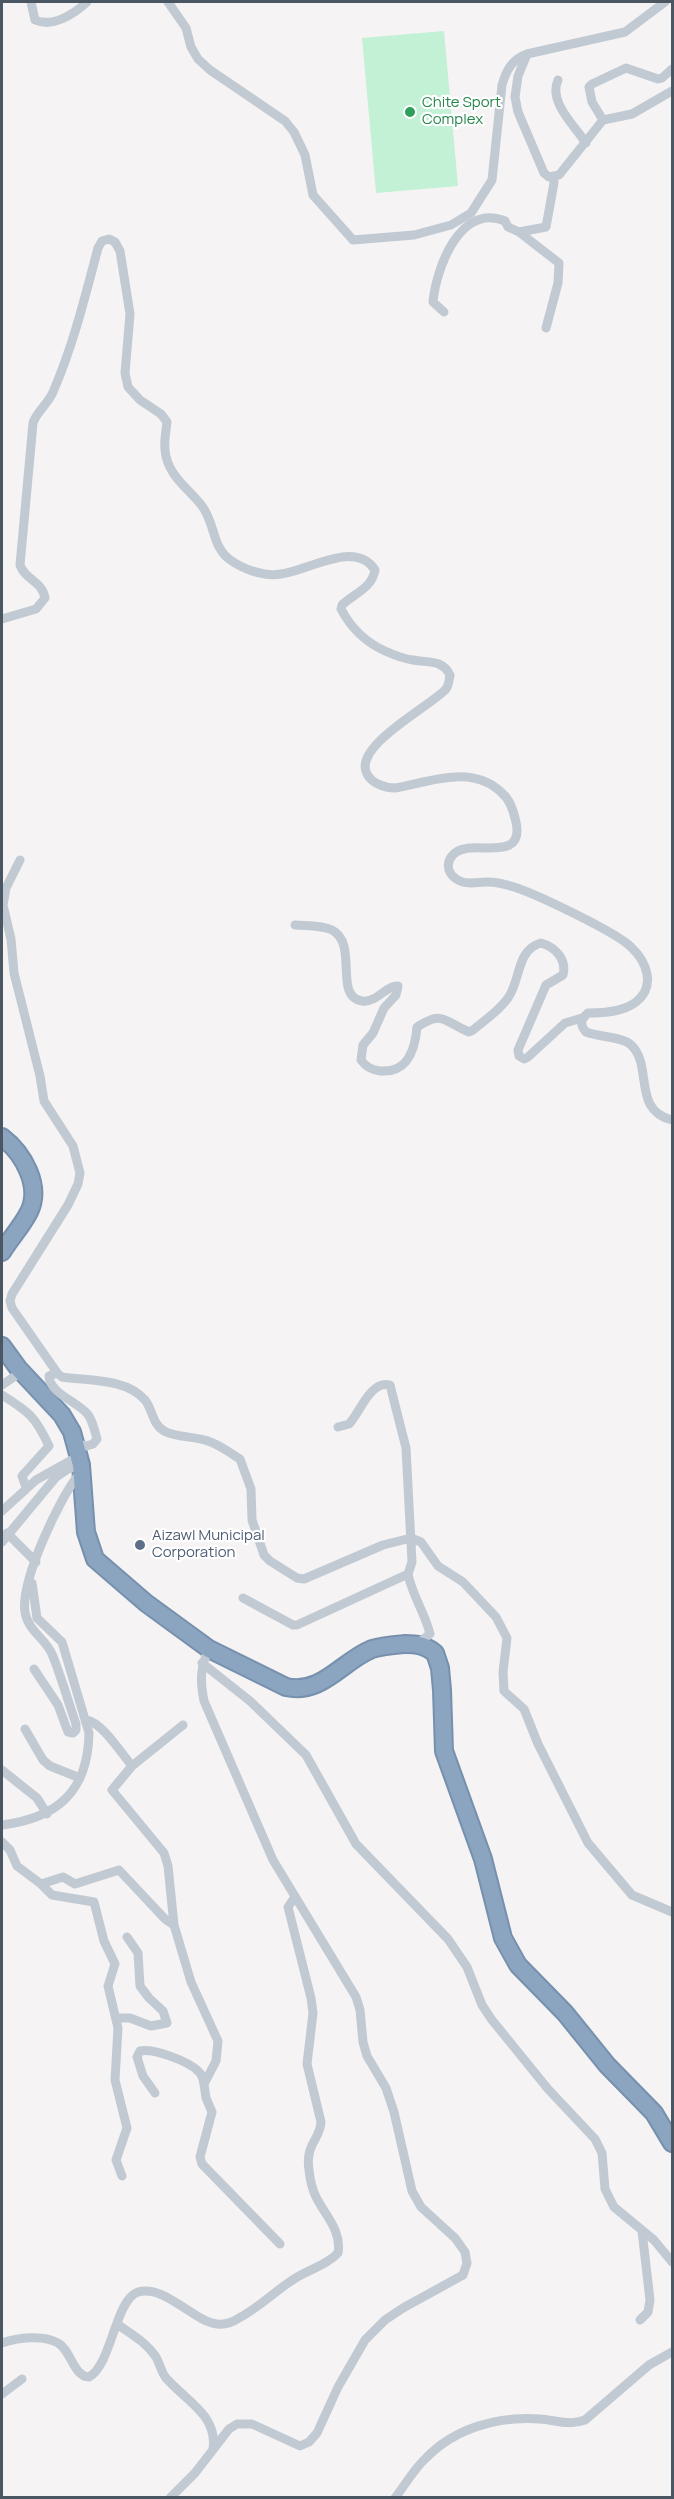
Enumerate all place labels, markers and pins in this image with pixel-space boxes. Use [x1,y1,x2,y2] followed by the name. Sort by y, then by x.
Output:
[422,94,501,129] place label: Chite Sport Complex
[403,105,417,119] marker: Chite Sport Complex
[152,1527,265,1562] place label: Aizawl Municipal Corporation
[133,1538,147,1552] marker: Aizawl Municipal Corporation

